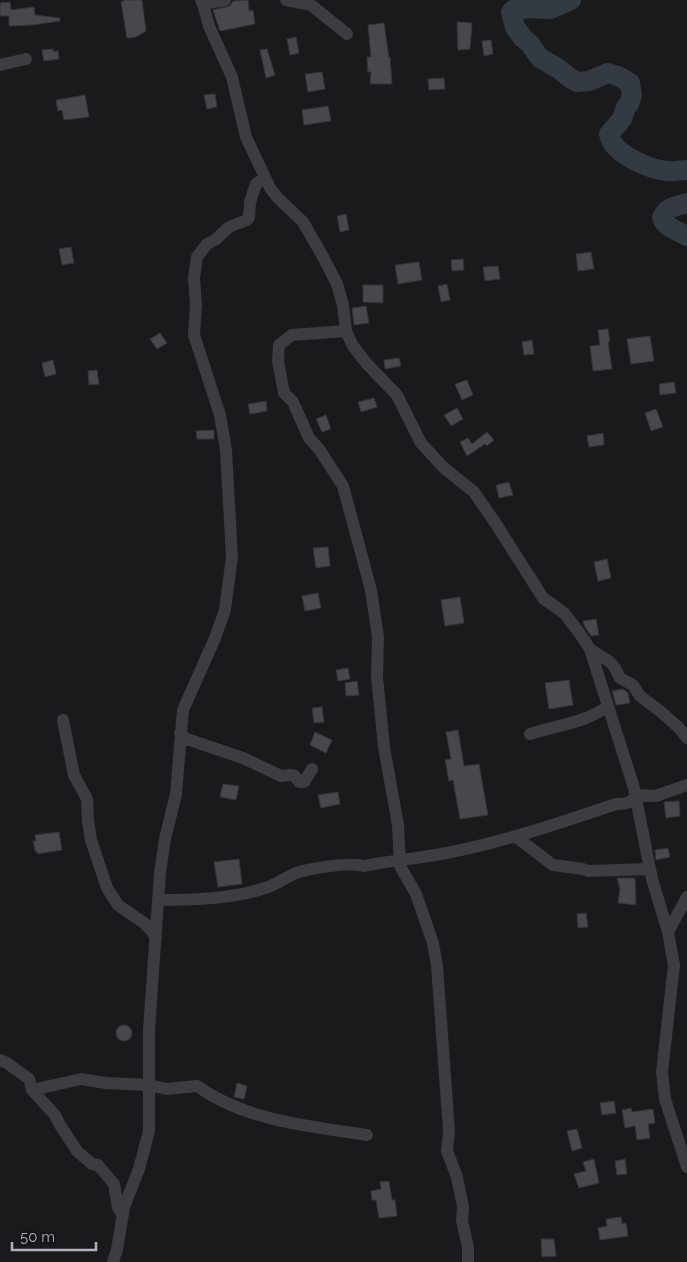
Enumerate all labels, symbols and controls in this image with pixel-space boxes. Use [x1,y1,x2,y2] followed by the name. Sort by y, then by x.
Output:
[12,1220,96,1252] scale bar
[20,1228,55,1246] text: 50 m

